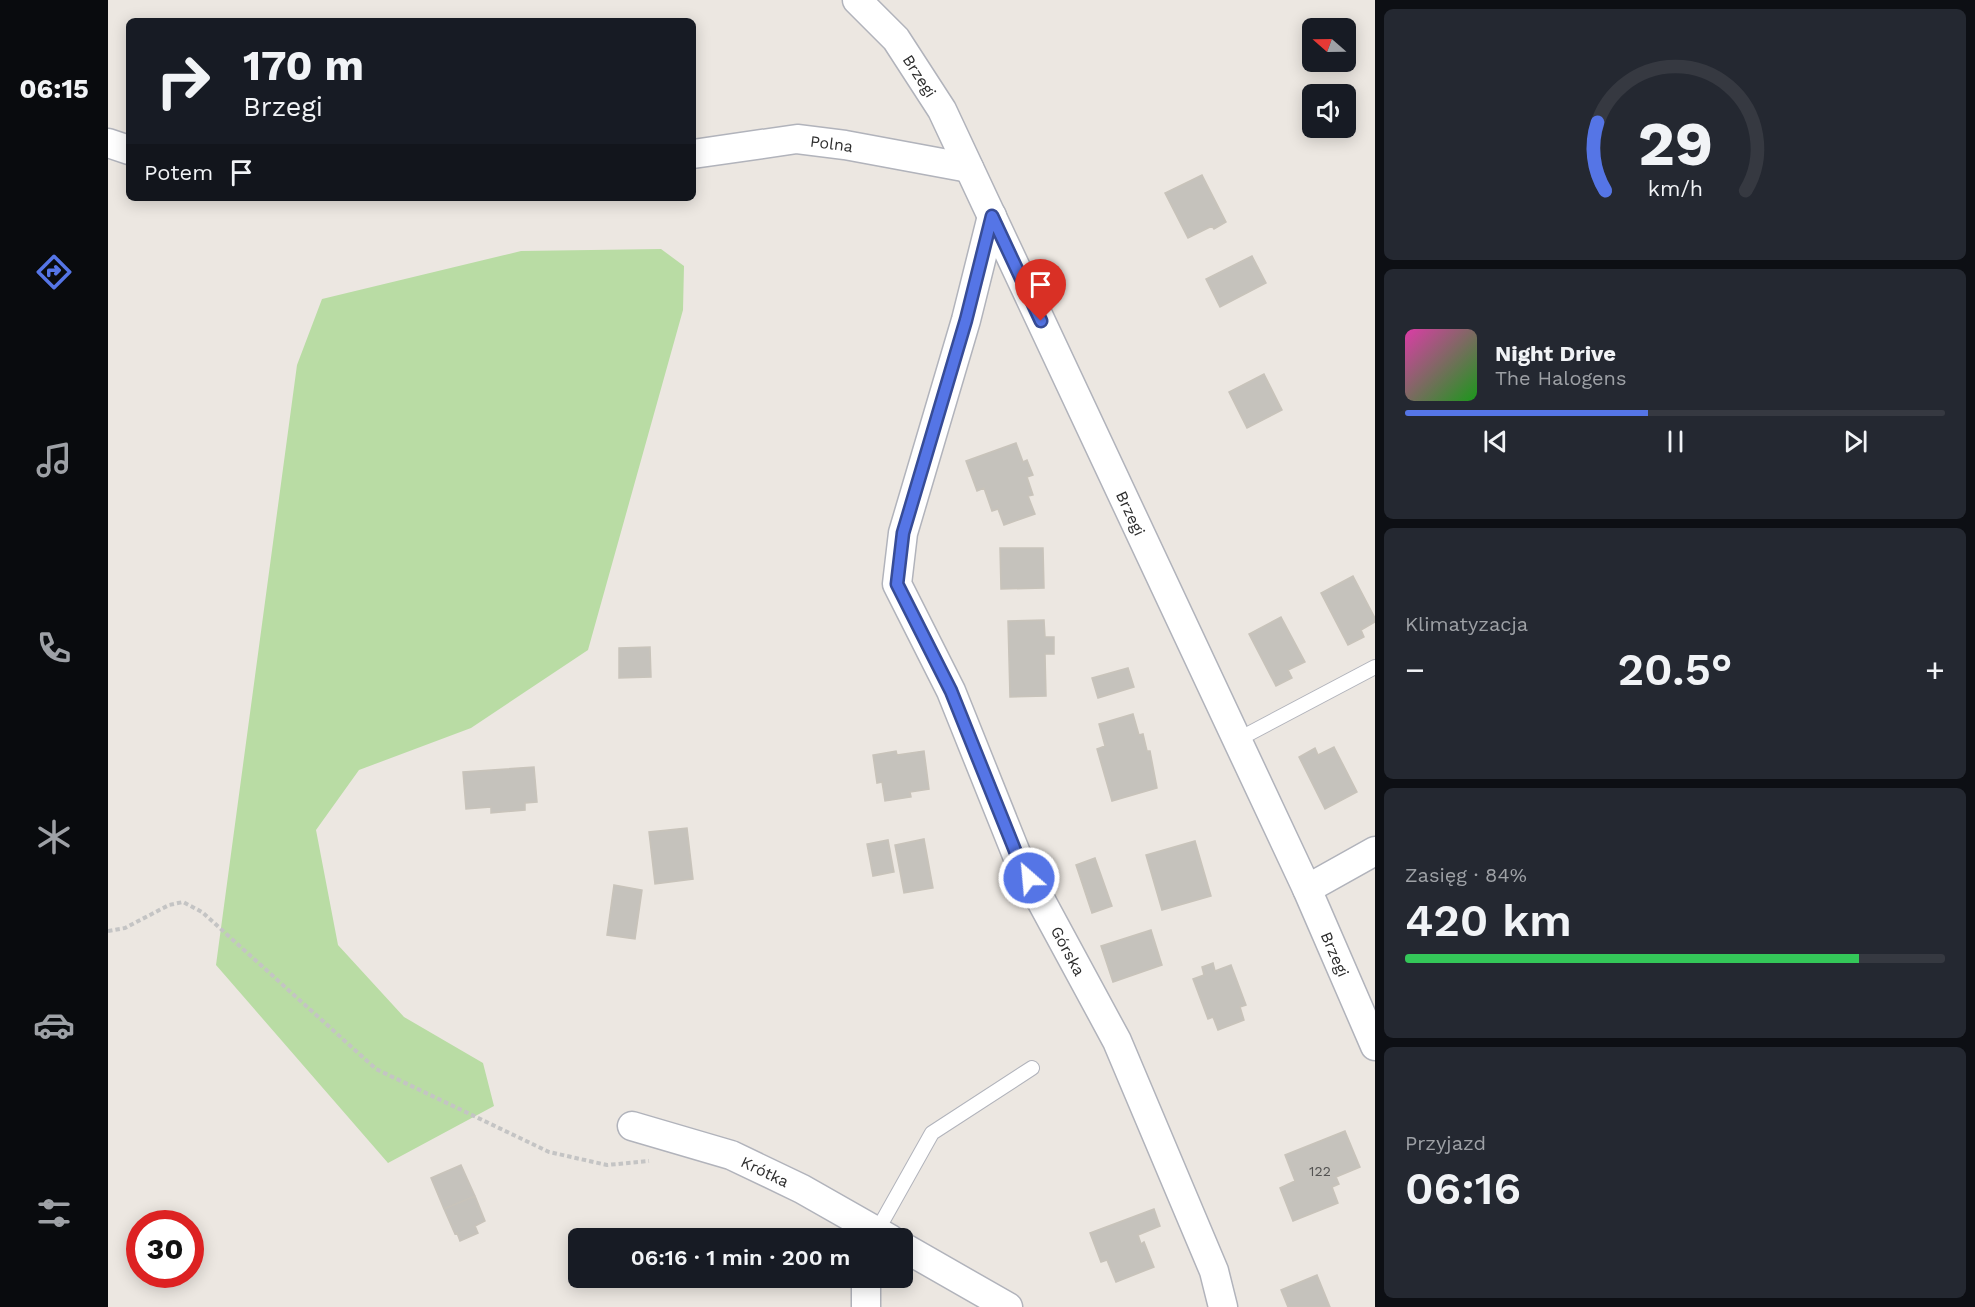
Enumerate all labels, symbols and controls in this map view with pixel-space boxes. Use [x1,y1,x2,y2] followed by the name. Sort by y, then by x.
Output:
[1302,18,1356,72] north arrow
[1302,18,1356,138] map controls
[243,41,364,90] text: 170 m
[144,42,222,120] icon: right
[899,51,941,101] street label: Brzegi
[19,73,89,105] text: 06:15
[1302,84,1356,138] button: sound
[243,91,323,123] text: Brzegi
[1637,107,1713,180] text: 29
[809,131,855,156] street label: Polna
[225,156,258,189] icon: arrive
[144,160,213,185] text: Potem
[1647,177,1703,202] text: km/h
[33,251,75,293] icon: directions
[1015,259,1066,321] pin
[1024,268,1057,301] icon: arrive
[1495,341,1616,366] text: Night Drive
[1495,366,1627,390] text: The Halogens
[1479,425,1512,458] icon: previous
[1659,425,1692,458] icon: pause
[1839,425,1872,458] icon: next
[33,439,75,481] icon: music
[1112,488,1150,539] street label: Brzegi
[1405,612,1528,636] text: Klimatyzacja
[33,627,75,669] icon: phone
[1617,643,1733,696] text: 20.5°
[1405,650,1425,689] text: −
[1925,650,1945,689] text: +
[33,816,75,858] icon: climate
[997,846,1061,910] position arrow
[1405,863,1527,887] text: Zasięg · 84%
[1405,894,1572,947] text: 420 km
[1047,923,1089,979] street label: Górska
[1317,929,1353,980] street label: Brzegi
[33,1004,75,1046] icon: car
[1405,1131,1486,1155] text: Przyjazd
[738,1152,792,1191] street label: Krótka
[1405,1162,1521,1215] text: 06:16
[1309,1163,1331,1179] house number: 122
[33,1192,75,1234] icon: filters
[126,1210,204,1288] speed limit sign: 30
[631,1245,850,1270] text: 06:16 · 1 min · 200 m

